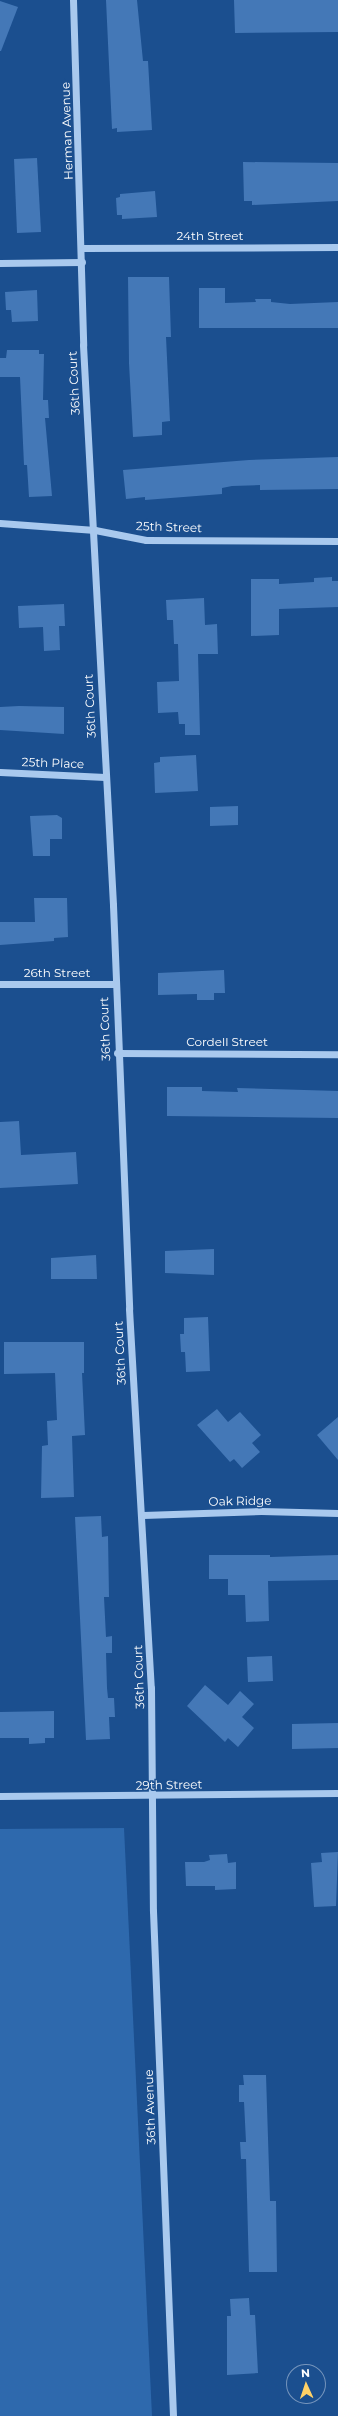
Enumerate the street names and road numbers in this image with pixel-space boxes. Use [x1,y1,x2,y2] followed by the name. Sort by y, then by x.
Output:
[58,82,76,180] street label: Herman Avenue
[177,229,243,243] street label: 24th Street
[65,351,83,415] street label: 36th Court
[136,519,202,535] street label: 25th Street
[81,674,99,738] street label: 36th Court
[21,755,85,771] street label: 25th Place
[24,966,90,980] street label: 26th Street
[97,997,113,1061] street label: 36th Court
[186,1035,268,1049] street label: Cordell Street
[111,1321,129,1385] street label: 36th Court
[208,1493,272,1509] street label: Oak Ridge
[131,1645,147,1709] street label: 36th Court
[136,1777,202,1793] street label: 29th Street
[141,2069,159,2145] street label: 36th Avenue

